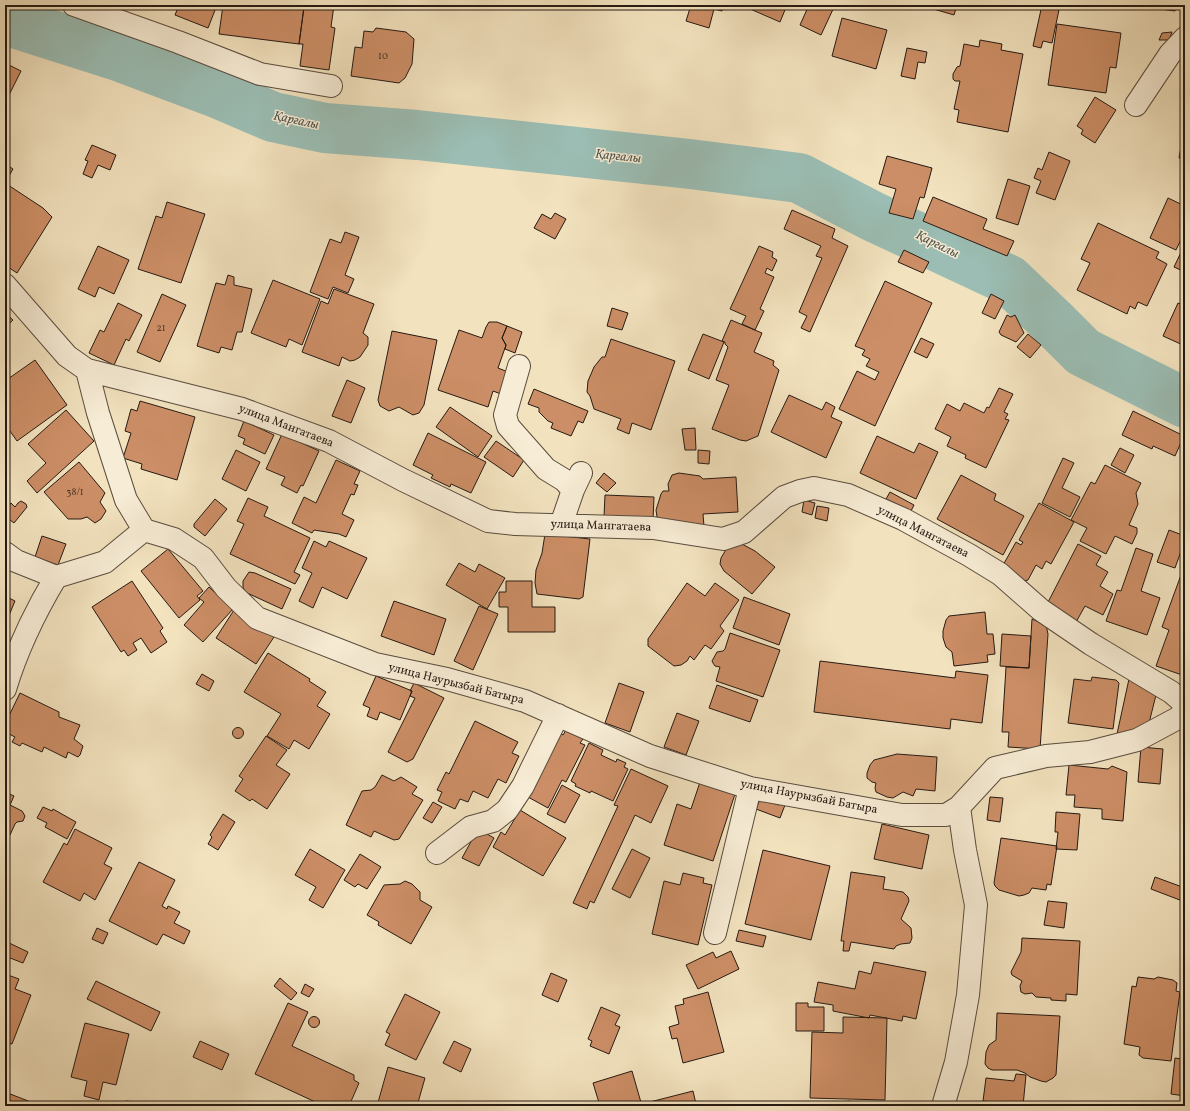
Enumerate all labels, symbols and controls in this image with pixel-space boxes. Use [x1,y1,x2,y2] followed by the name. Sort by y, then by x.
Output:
[378,49,388,63] house number: 10
[272,107,320,135] water label: Қарғалы
[594,146,642,168] water label: Қарғалы
[912,227,962,263] water label: Қарғалы
[156,321,166,335] house number: 21
[236,400,336,452] street label: улица Мангатаева
[66,485,84,499] house number: 38/1
[875,502,972,562] street label: улица Мангатаева
[550,516,652,536] street label: улица Мангатаева
[386,659,526,709] street label: улица Наурызбай Батыра
[739,776,879,818] street label: улица Наурызбай Батыра

